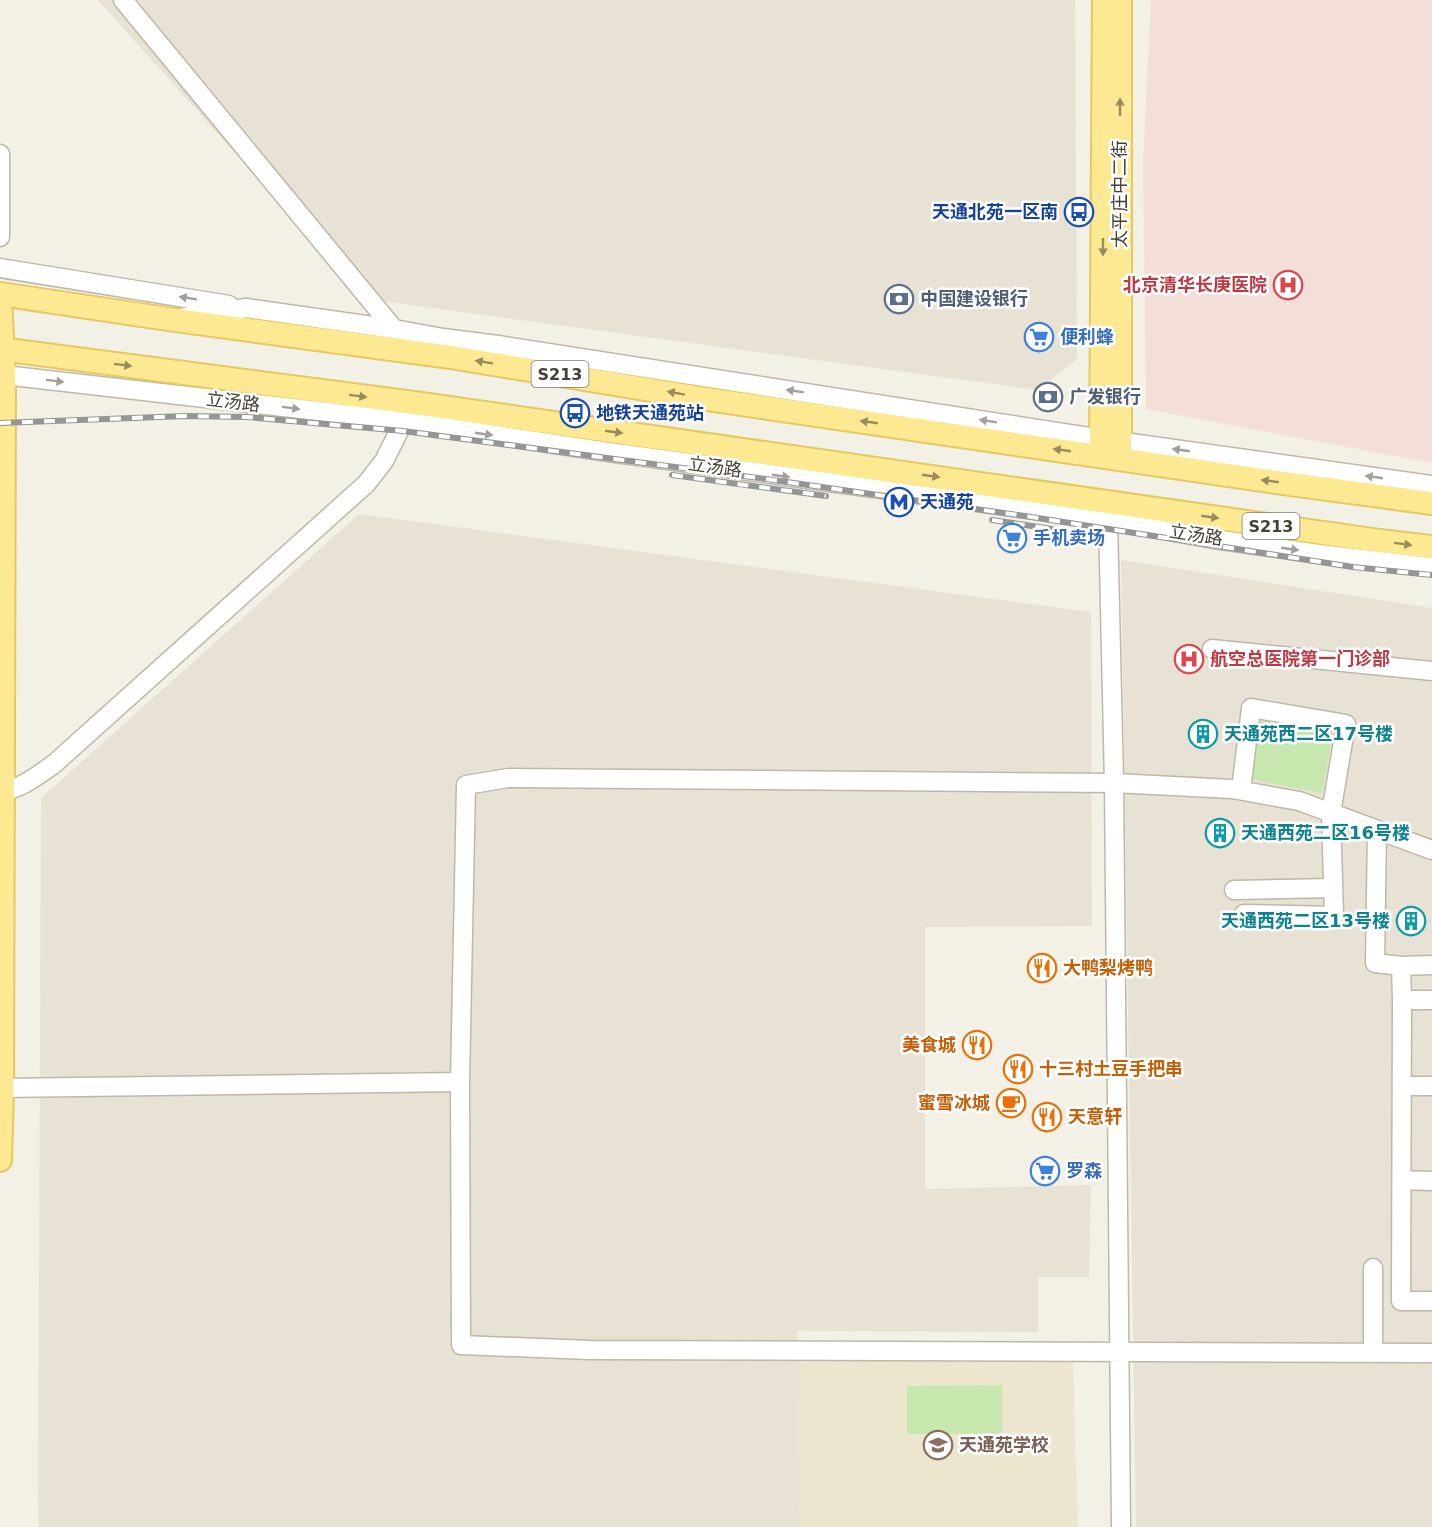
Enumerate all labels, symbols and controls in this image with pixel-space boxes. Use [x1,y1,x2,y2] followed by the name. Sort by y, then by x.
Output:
[1115,97,1125,116] one-way arrow
[1109,140,1130,248] street label: 太平庄中二街
[1063,196,1095,228] bus stop icon: 天通北苑一区南
[932,201,1058,222] place label: 天通北苑一区南
[1098,238,1108,257] one-way arrow
[1272,269,1304,301] hospital icon: 北京清华长庚医院
[1123,274,1267,295] place label: 北京清华长庚医院
[883,283,915,315] bank icon: 中国建设银行
[920,288,1028,309] place label: 中国建设银行
[178,294,197,303] one-way arrow
[1023,321,1055,353] supermarket icon: 便利蜂
[1060,326,1114,347] place label: 便利蜂
[474,357,493,366] one-way arrow
[114,361,133,370] one-way arrow
[532,361,588,387] road number: S213
[46,376,65,386] one-way arrow
[1032,381,1064,413] bank icon: 广发银行
[1069,386,1141,407] place label: 广发银行
[786,387,805,396] one-way arrow
[205,388,261,415] street label: 立汤路
[666,389,685,398] one-way arrow
[349,391,368,400] one-way arrow
[559,397,591,429] bus stop icon: 地铁天通苑站
[596,402,704,423] place label: 地铁天通苑站
[281,403,300,413] one-way arrow
[859,417,878,426] one-way arrow
[978,417,997,426] one-way arrow
[604,427,623,436] one-way arrow
[474,430,493,439] one-way arrow
[1171,445,1190,455] one-way arrow
[1052,446,1071,455] one-way arrow
[687,452,743,481] street label: 立汤路
[771,471,790,480] one-way arrow
[922,472,941,481] one-way arrow
[1364,473,1383,482] one-way arrow
[1260,477,1279,486] one-way arrow
[883,486,915,518] metro station icon: 天通苑
[920,491,974,512] place label: 天通苑
[1200,513,1219,522] one-way arrow
[1242,513,1300,539] road number: S213
[1168,520,1224,549] street label: 立汤路
[996,522,1028,554] supermarket icon: 手机卖场
[1033,527,1105,548] place label: 手机卖场
[1393,539,1412,549] one-way arrow
[1281,545,1300,554] one-way arrow
[1173,643,1205,675] hospital icon: 航空总医院第一门诊部
[1210,648,1390,669] place label: 航空总医院第一门诊部
[1187,718,1219,750] building icon: 天通苑西二区17号楼
[1224,723,1393,744] place label: 天通苑西二区17号楼
[1204,817,1236,849] building icon: 天通西苑二区16号楼
[1241,822,1410,843] place label: 天通西苑二区16号楼
[1395,905,1427,937] building icon: 天通西苑二区13号楼
[1221,910,1390,931] place label: 天通西苑二区13号楼
[1026,952,1058,984] restaurant icon: 大鸭梨烤鸭
[1063,957,1153,978] place label: 大鸭梨烤鸭
[961,1029,993,1061] restaurant icon: 美食城
[902,1034,956,1055] place label: 美食城
[1002,1053,1034,1085] restaurant icon: 十三村土豆手把串
[1039,1058,1183,1079] place label: 十三村土豆手把串
[995,1087,1027,1119] cafe icon: 蜜雪冰城
[918,1092,990,1113] place label: 蜜雪冰城
[1031,1101,1063,1133] restaurant icon: 天意轩
[1068,1106,1122,1127] place label: 天意轩
[1029,1155,1061,1187] supermarket icon: 罗森
[1066,1160,1102,1181] place label: 罗森
[922,1429,954,1461] school or university icon: 天通苑学校
[959,1434,1049,1455] place label: 天通苑学校

